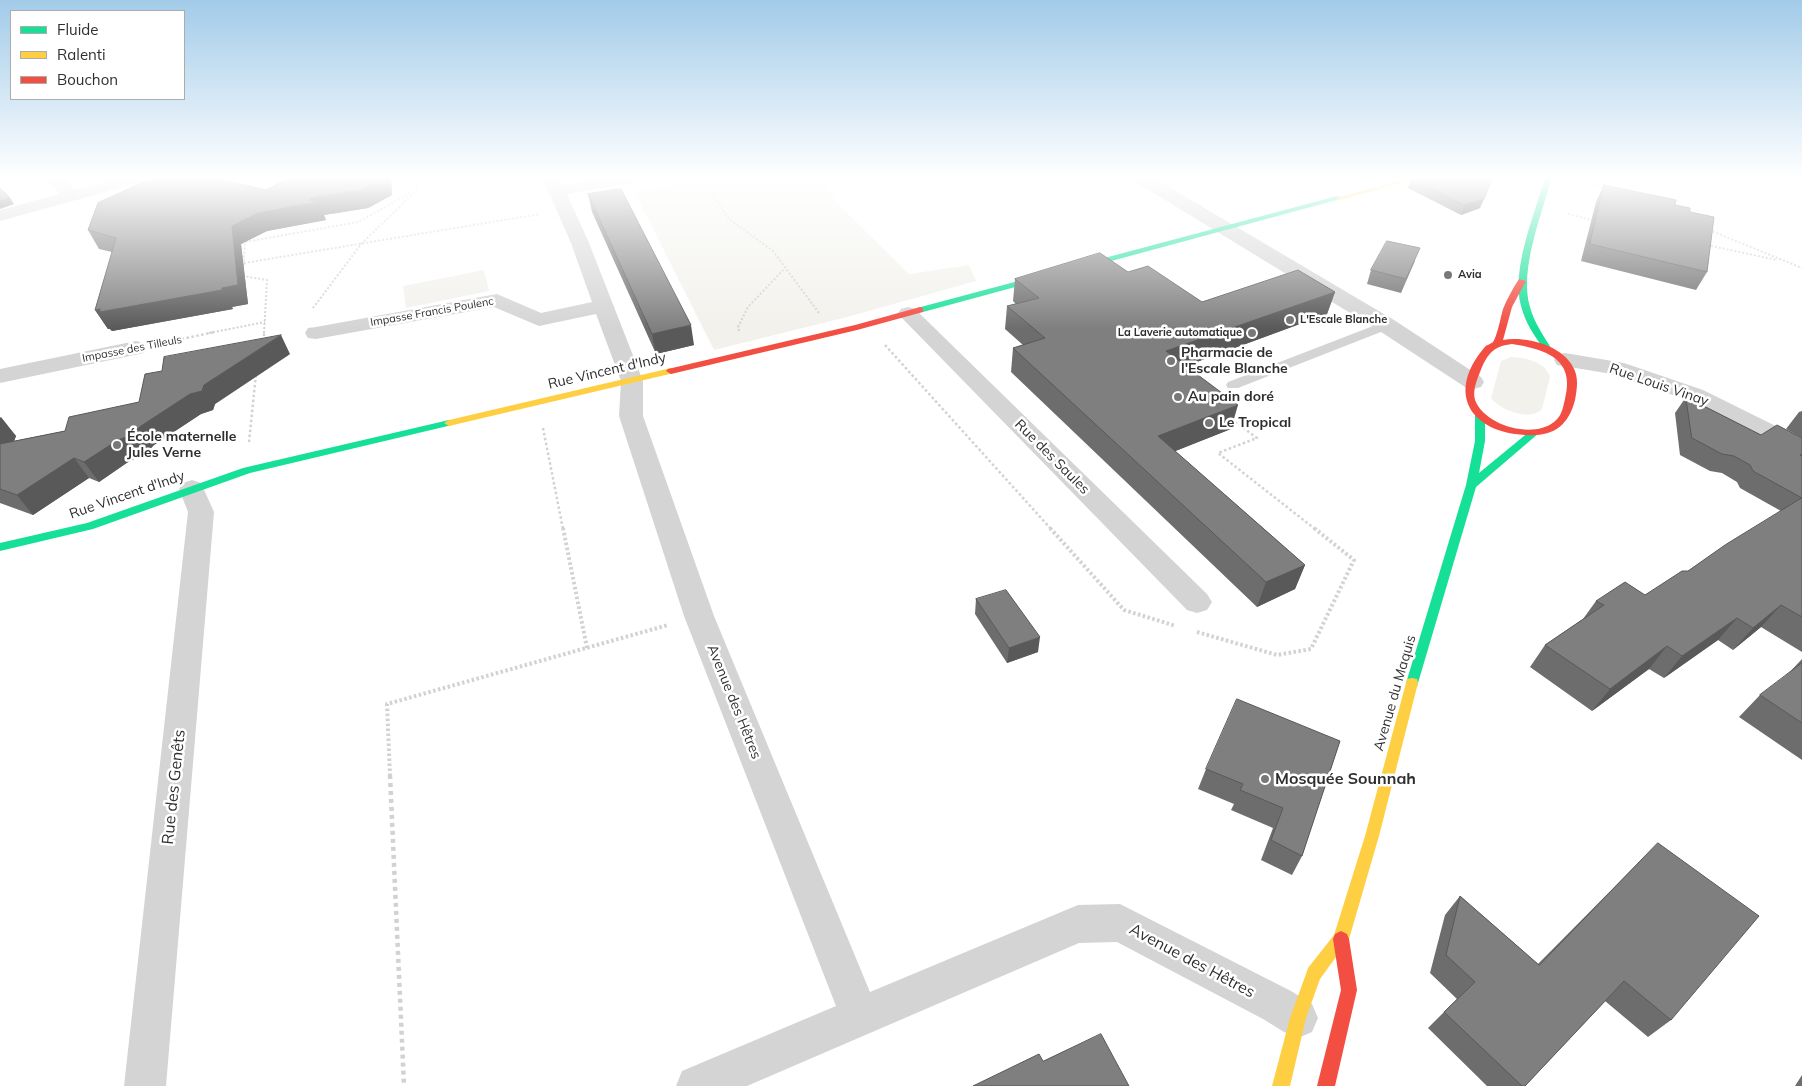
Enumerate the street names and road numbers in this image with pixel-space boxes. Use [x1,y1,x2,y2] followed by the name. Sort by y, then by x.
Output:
[369,295,495,329] street label: Impasse Francis Poulenc
[81,333,183,365] street label: Impasse des Tilleuls
[546,349,668,393] street label: Rue Vincent d'Indy
[1607,360,1711,410] street label: Rue Louis Vinay
[1011,416,1093,498] street label: Rue des Saules
[67,467,187,523] street label: Rue Vincent d'Indy
[1370,633,1420,753] street label: Avenue du Maquis
[703,642,765,762] street label: Avenue des Hêtres
[158,729,190,845] street label: Rue des Genêts
[1126,920,1258,1002] street label: Avenue des Hêtres

